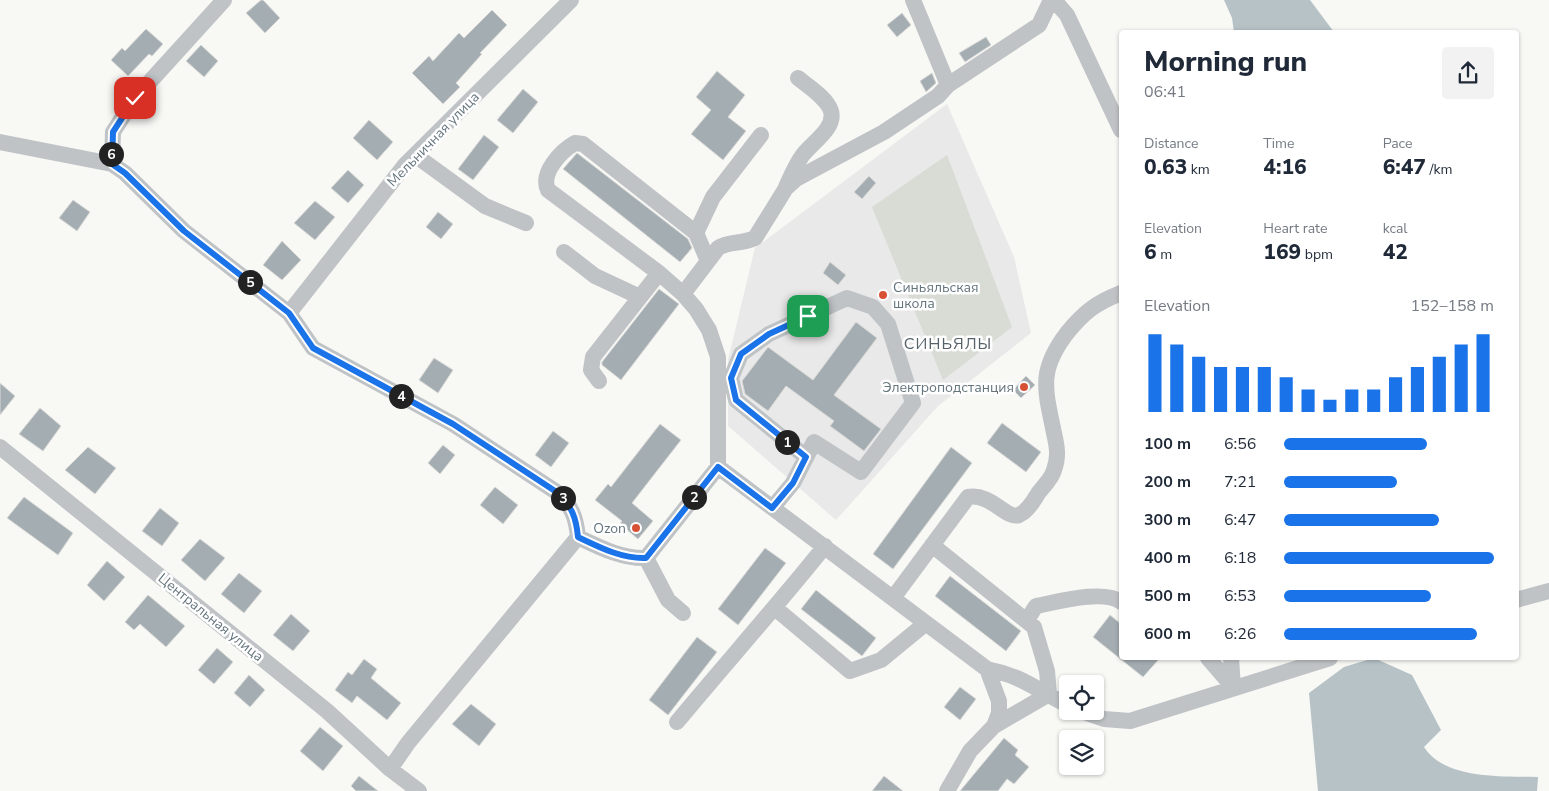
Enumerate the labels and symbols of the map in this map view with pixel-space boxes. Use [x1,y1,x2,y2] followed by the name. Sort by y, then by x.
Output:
[114,77,156,119] pin
[383,88,484,191] street label: Мельничная улица
[98,142,124,166] pin: 6
[238,270,262,294] pin: 5
[893,278,979,313] place label: Синьяльская школа
[877,289,889,301] marker: Синьяльская школа
[787,295,829,337] pin
[904,333,992,355] district label: СИНЬЯЛЫ
[882,378,1014,397] place label: Электроподстанция
[1018,381,1030,393] marker: Электроподстанция
[388,384,414,408] pin: 4
[774,430,800,454] pin: 1
[682,484,706,510] pin: 2
[550,486,576,510] pin: 3
[593,519,626,538] place label: Ozon
[630,522,642,534] marker: Ozon
[154,569,267,666] street label: Центральная улица

